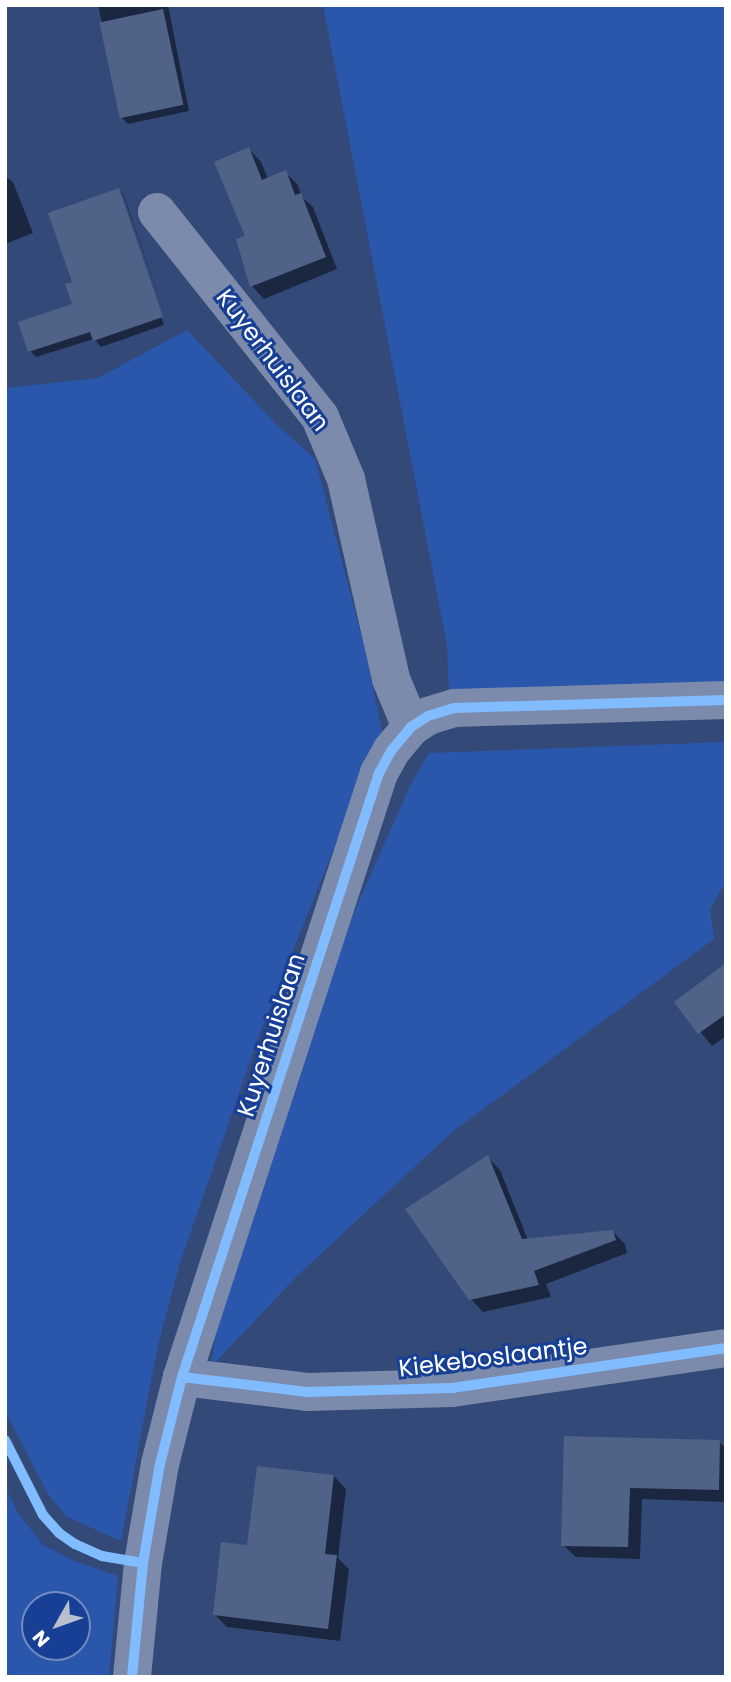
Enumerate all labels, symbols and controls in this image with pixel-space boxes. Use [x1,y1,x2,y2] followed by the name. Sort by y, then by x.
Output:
[210,283,336,437] street label: Kuyerhuislaan
[231,950,311,1120] street label: Kuyerhuislaan
[397,1331,589,1383] street label: Kiekeboslaantje
[21,1591,91,1661] north arrow
[26,1624,56,1653] text: N

